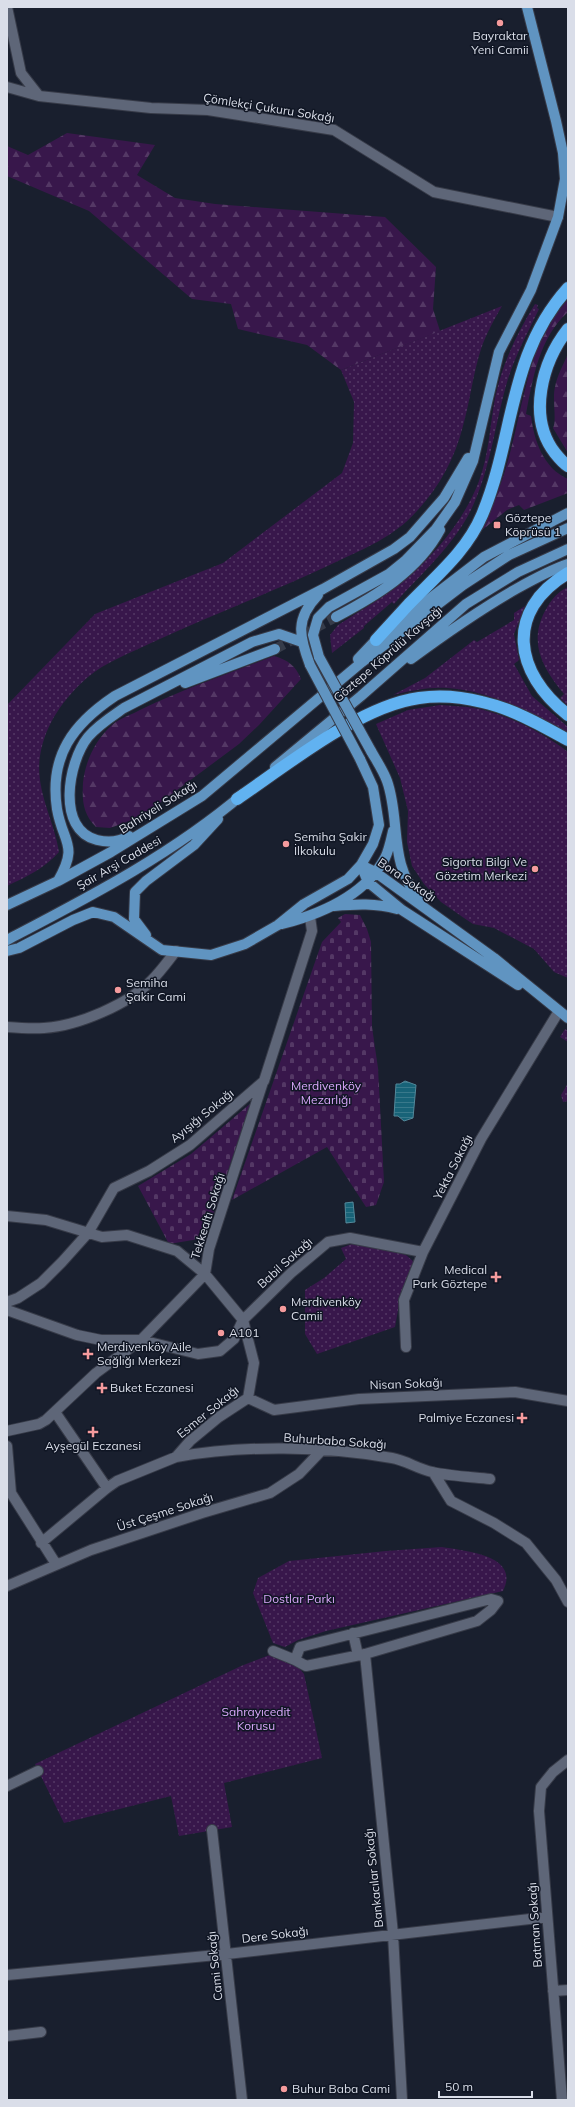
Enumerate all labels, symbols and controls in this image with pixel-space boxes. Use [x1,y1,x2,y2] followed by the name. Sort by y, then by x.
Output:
[495,18,505,28] marker: Bayraktar Yeni Camii
[470,28,529,57] place label: Bayraktar Yeni Camii
[202,90,336,125] street label: Çömlekçi Çukuru Sokağı
[505,510,561,539] place label: Göztepe Köprüsü 1
[492,520,502,530] marker: Göztepe Köprüsü 1
[330,602,445,705] street label: Göztepe Köprülü Kavşağı
[116,777,199,837] street label: Bahriyeli Sokağı
[294,829,367,858] place label: Semiha Şakir İlkokulu
[74,832,164,893] street label: Şair Arşi Caddesi
[281,839,291,849] marker: Semiha Şakir İlkokulu
[435,854,527,883] place label: Sigorta Bilgi Ve Gözetim Merkezi
[375,855,439,905] street label: Bora Sokağı
[530,864,540,874] marker: Sigorta Bilgi Ve Gözetim Merkezi
[126,975,186,1004] place label: Semiha Şakir Cami
[113,985,123,995] marker: Semiha Şakir Cami
[291,1078,362,1107] park label: Merdivenköy Mezarlığı
[167,1085,237,1146] street label: Ayışığı Sokağı
[429,1132,475,1203] street label: Yekta Sokağı
[187,1171,228,1261] street label: Tekkealtı Sokağı
[254,1234,315,1291] street label: Babil Sokağı
[412,1262,487,1291] place label: Medical Park Göztepe
[490,1271,502,1283] marker: Medical Park Göztepe
[291,1294,362,1323] place label: Merdivenköy Camii
[278,1304,288,1314] marker: Merdivenköy Camii
[229,1325,259,1340] place label: A101
[216,1328,226,1338] marker: A101
[97,1339,191,1368] place label: Merdivenköy Aile Sağlığı Merkezi
[82,1348,94,1360] marker: Merdivenköy Aile Sağlığı Merkezi
[369,1375,443,1392] street label: Nisan Sokağı
[110,1380,194,1395] place label: Buket Eczanesi
[174,1382,242,1441] street label: Esmer Sokağı
[97,1383,107,1393] marker: Buket Eczanesi
[418,1410,514,1425] place label: Palmiye Eczanesi
[517,1413,527,1423] marker: Palmiye Eczanesi
[88,1427,98,1437] marker: Ayşegül Eczanesi
[283,1429,387,1452] street label: Buhurbaba Sokağı
[45,1438,141,1453] place label: Ayşegül Eczanesi
[115,1489,215,1534] street label: Üst Çeşme Sokağı
[263,1591,335,1606] park label: Dostlar Parkı
[222,1704,290,1733] park label: Sahrayıcedit Korusu
[361,1828,386,1928] street label: Bankacılar Sokağı
[524,1882,545,1968] street label: Batman Sokağı
[241,1923,309,1946] street label: Dere Sokağı
[203,1931,226,2001] street label: Cami Sokağı
[439,2073,532,2099] scale bar
[445,2079,473,2094] text: 50 m
[292,2081,390,2096] place label: Buhur Baba Cami
[279,2084,289,2094] marker: Buhur Baba Cami

